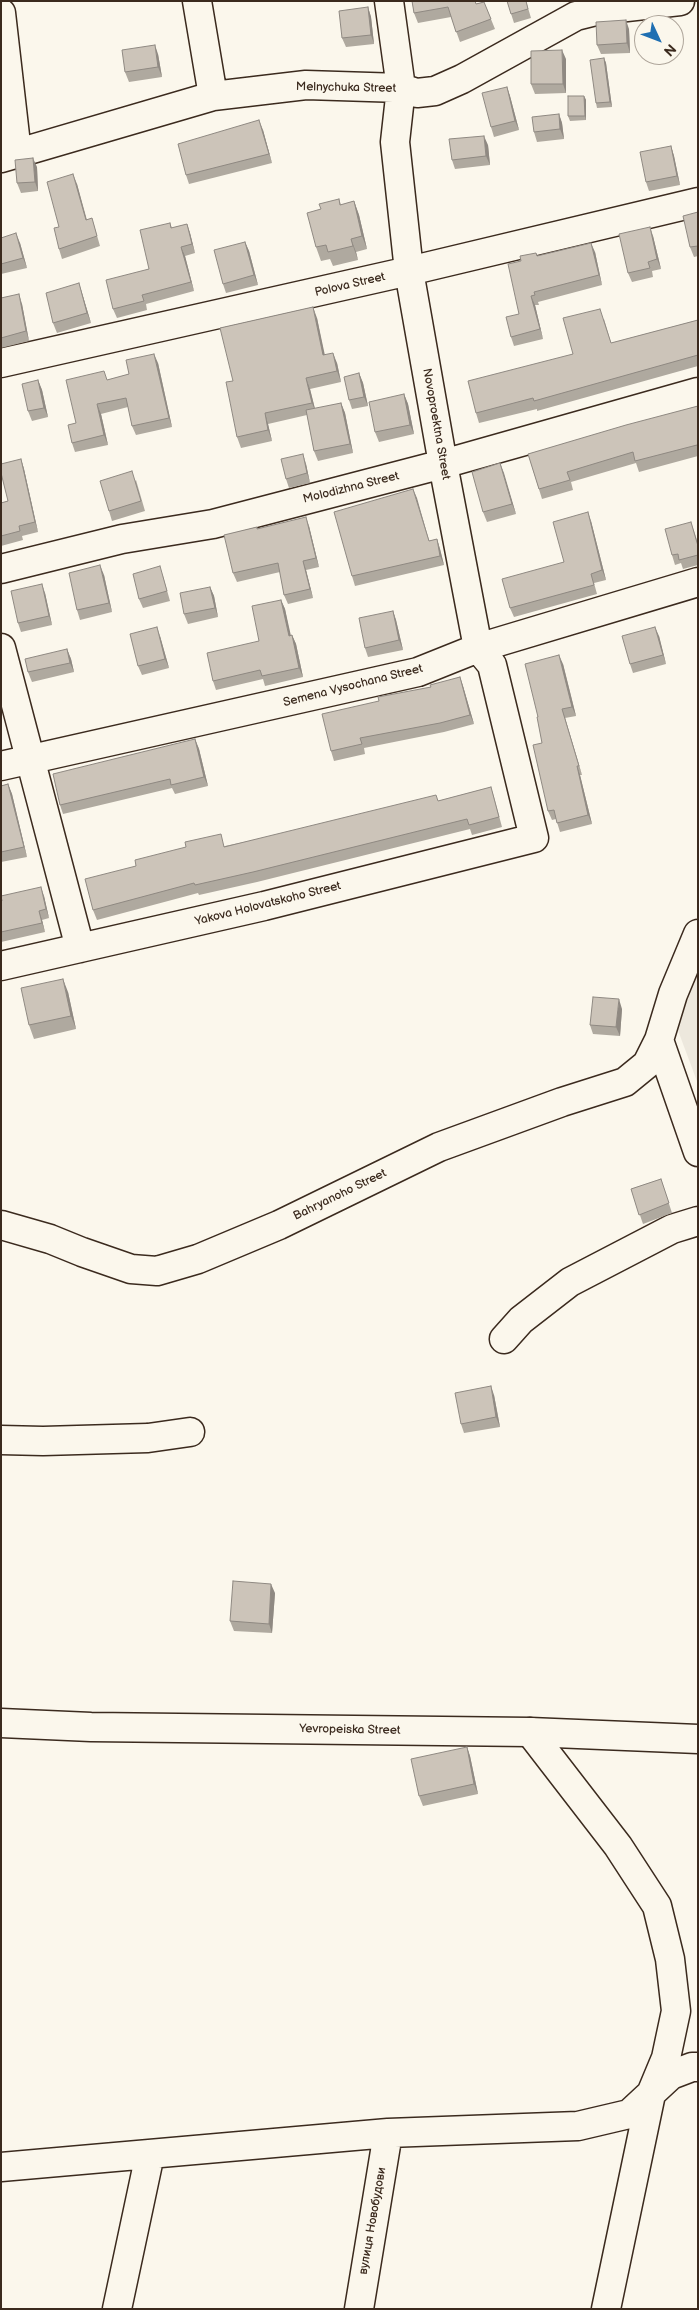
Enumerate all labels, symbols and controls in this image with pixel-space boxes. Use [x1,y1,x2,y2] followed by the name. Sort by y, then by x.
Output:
[634,15,684,65] north arrow
[660,40,679,60] text: N
[296,80,396,96] street label: Melnychuka Street
[313,270,387,300] street label: Polova Street
[419,367,453,481] street label: Novoproektna Street
[302,469,400,507] street label: Molodizhna Street
[282,662,424,710] street label: Semena Vysochana Street
[194,879,342,929] street label: Yakova Holovatskoho Street
[291,1166,389,1224] street label: Bahryanoho Street
[299,1722,401,1738] street label: Yevropeiska Street
[356,2166,390,2276] street label: вулиця Новобудови

